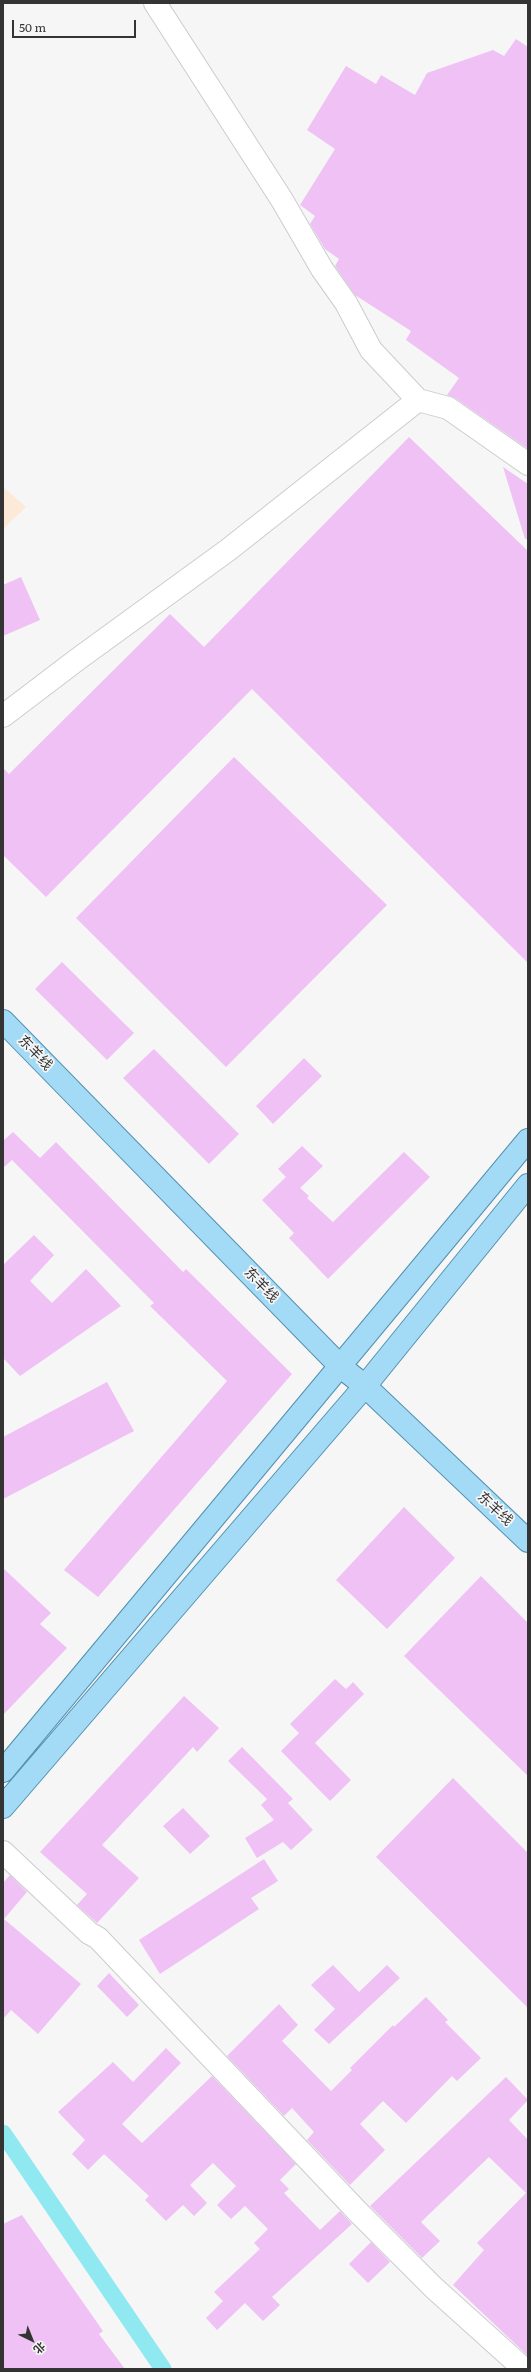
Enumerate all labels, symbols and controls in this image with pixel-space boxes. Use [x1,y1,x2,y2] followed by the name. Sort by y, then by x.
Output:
[14,12,138,38] scale bar
[19,18,46,36] text: 50 m
[14,1032,56,1074] street label: 东羊线
[240,1264,282,1306] street label: 东羊线
[474,1489,516,1529] street label: 东羊线
[12,2320,52,2360] north arrow
[31,2339,50,2358] text: 北

